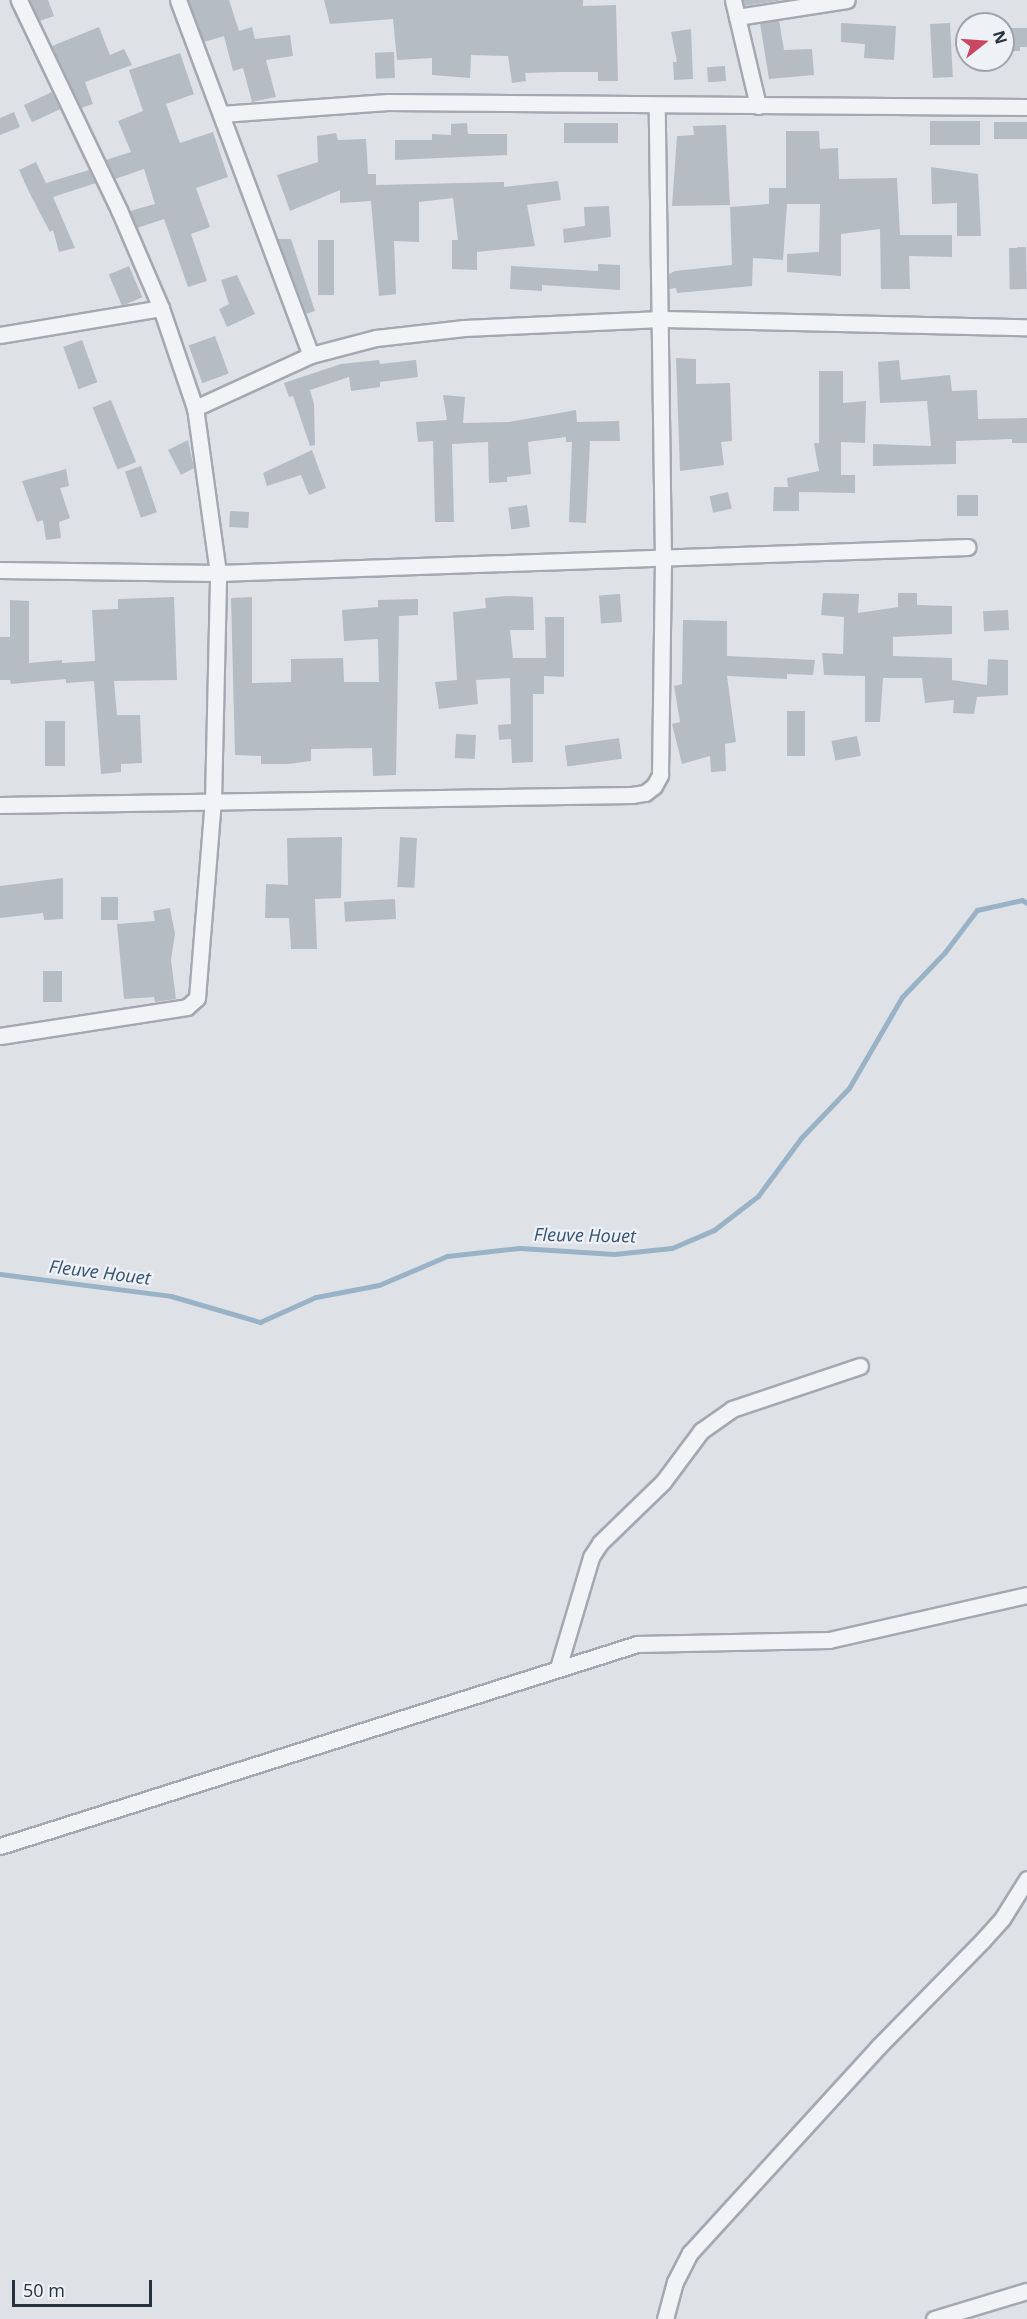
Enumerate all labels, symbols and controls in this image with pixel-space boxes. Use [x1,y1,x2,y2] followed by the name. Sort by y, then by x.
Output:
[955,12,1015,72] north arrow
[988,28,1013,47] text: N
[534,1223,636,1247] water label: Fleuve Houet
[48,1255,152,1289] water label: Fleuve Houet
[15,2268,154,2306] scale bar
[23,2278,65,2302] text: 50 m

